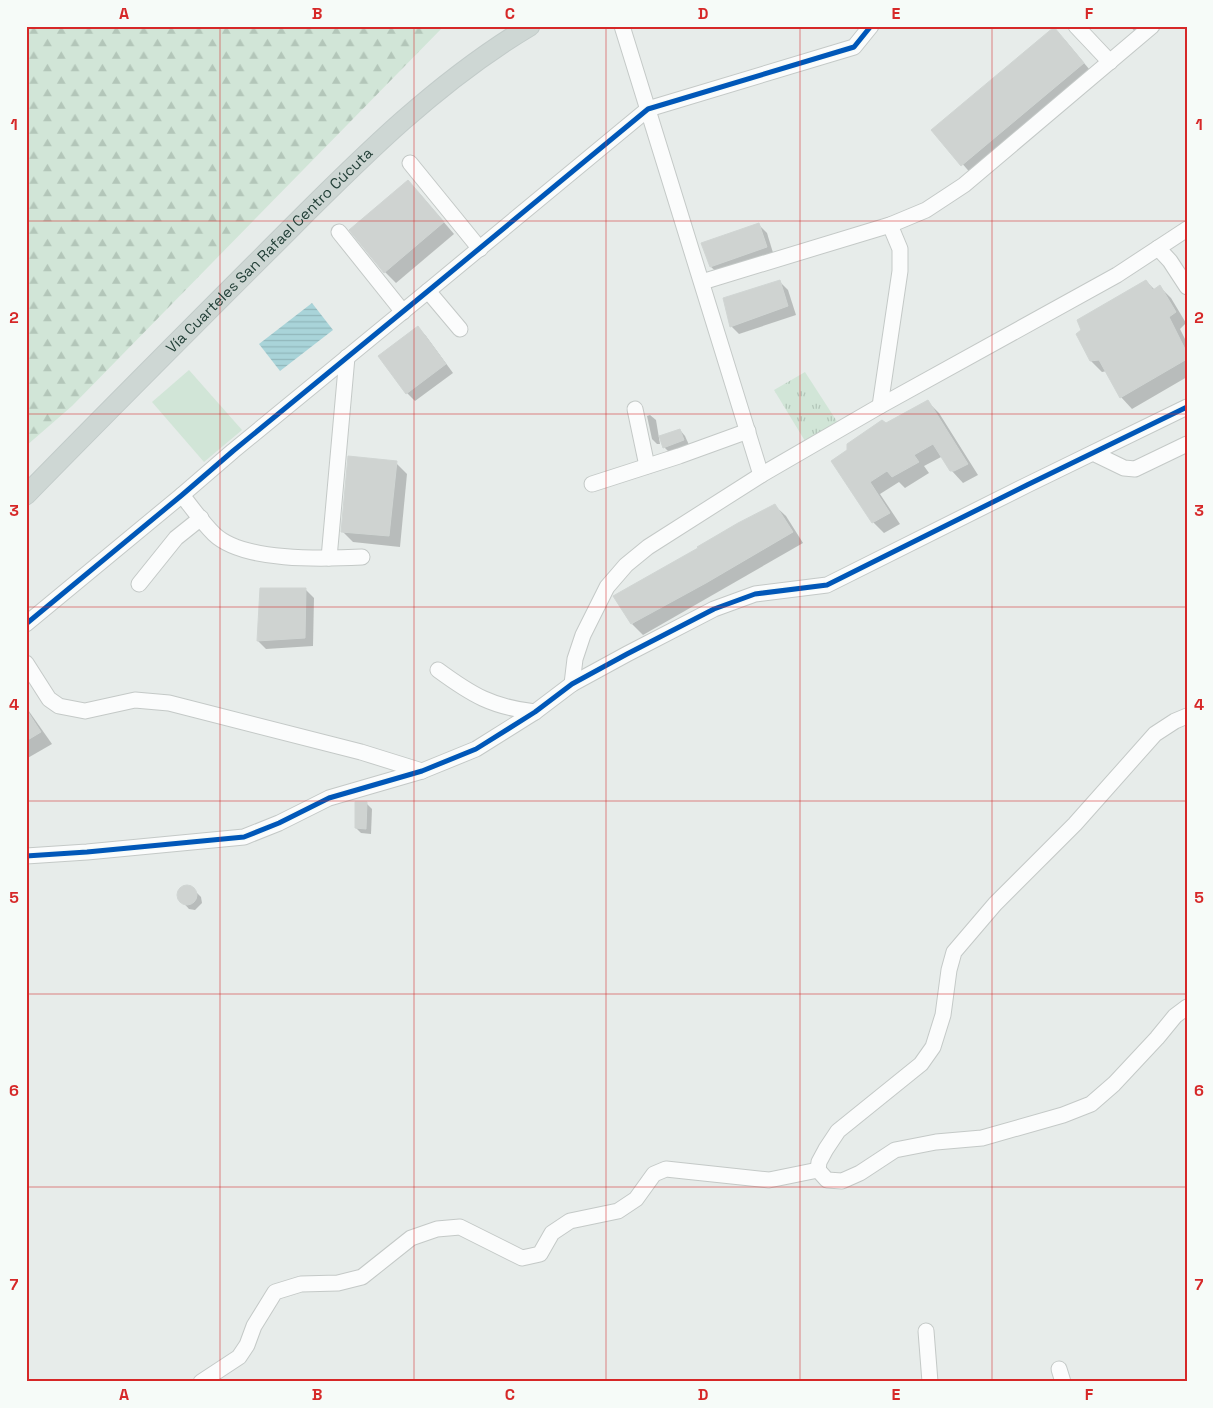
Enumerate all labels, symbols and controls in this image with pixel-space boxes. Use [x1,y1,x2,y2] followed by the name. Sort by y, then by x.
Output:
[119,3,129,24] text: A
[312,3,322,24] text: B
[505,3,515,24] text: C
[698,3,708,24] text: D
[892,3,901,24] text: E
[1085,3,1094,24] text: F
[10,114,18,135] text: 1
[1195,114,1203,135] text: 1
[162,143,377,357] street label: Vía Cuarteles San Rafael Centro Cúcuta
[9,307,19,328] text: 2
[1194,307,1204,328] text: 2
[9,500,19,521] text: 3
[1194,500,1204,521] text: 3
[9,694,19,715] text: 4
[1194,694,1204,715] text: 4
[9,887,19,908] text: 5
[1194,887,1204,908] text: 5
[9,1080,19,1101] text: 6
[1194,1080,1204,1101] text: 6
[10,1274,19,1295] text: 7
[1195,1274,1204,1295] text: 7
[119,1384,129,1405] text: A
[312,1384,322,1405] text: B
[505,1384,515,1405] text: C
[698,1384,708,1405] text: D
[892,1384,901,1405] text: E
[1085,1384,1094,1405] text: F

